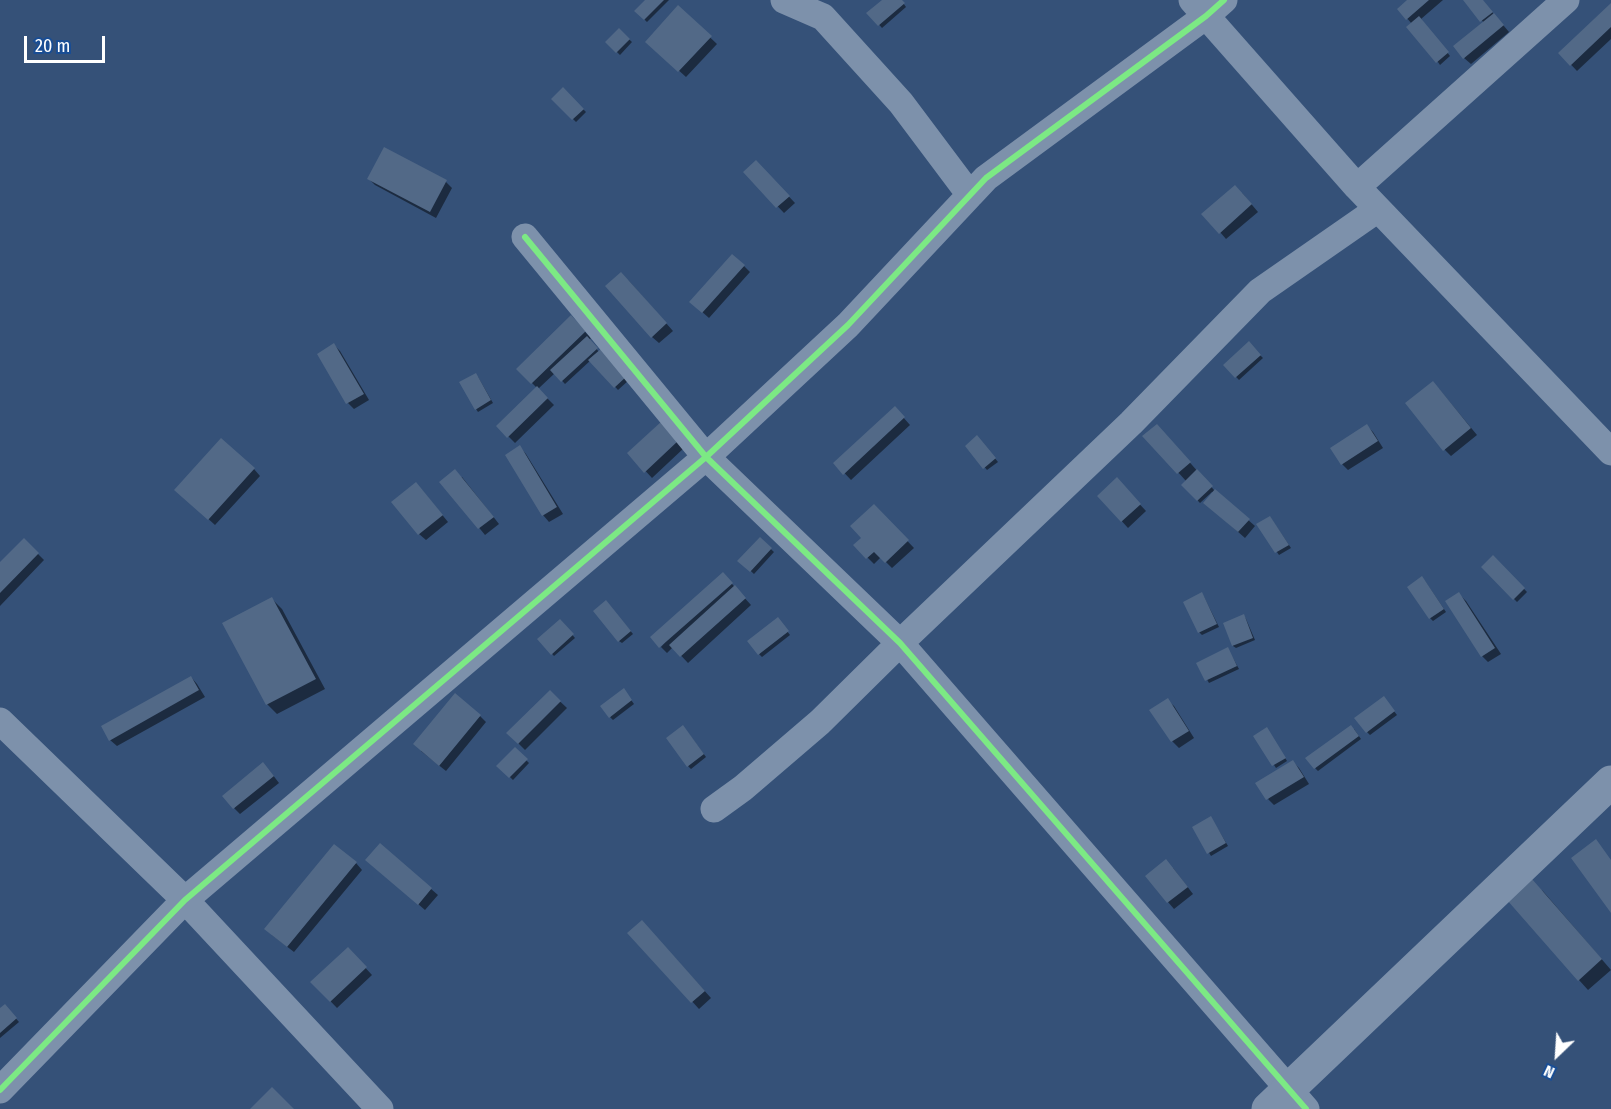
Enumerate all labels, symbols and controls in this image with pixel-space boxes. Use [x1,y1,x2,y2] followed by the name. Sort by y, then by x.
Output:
[27,24,108,62] scale bar
[35,35,70,57] text: 20 m
[1527,1025,1587,1085] north arrow
[1541,1061,1558,1082] text: N

